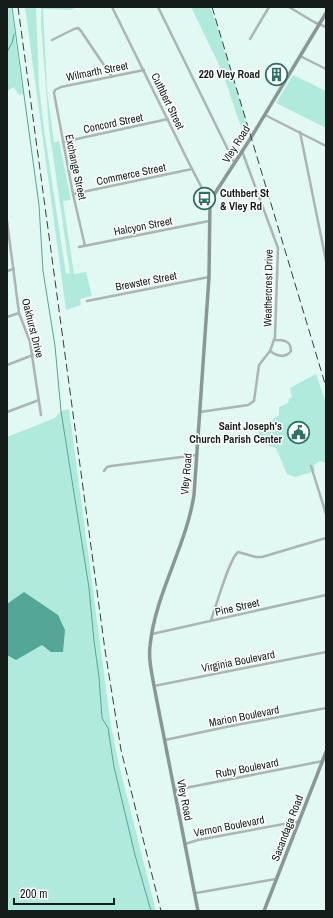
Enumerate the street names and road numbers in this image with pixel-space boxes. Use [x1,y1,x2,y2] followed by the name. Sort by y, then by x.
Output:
[65,58,130,84] street label: Wilmarth Street
[148,70,188,132] street label: Cuthbert Street
[82,110,145,136] street label: Concord Street
[219,123,253,165] street label: Vley Road
[62,133,90,202] street label: Exchange Street
[95,160,167,188] street label: Commerce Street
[113,213,174,239] street label: Halcyon Street
[260,249,276,327] street label: Weathercrest Drive
[114,268,178,294] street label: Brewster Street
[19,297,47,359] street label: Oakhurst Drive
[177,453,195,495] street label: Vley Road
[213,595,261,619] street label: Pine Street
[200,647,276,675] street label: Virginia Boulevard
[208,702,280,730] street label: Marion Boulevard
[214,755,280,781] street label: Ruby Boulevard
[174,778,196,822] street label: Vley Road
[268,793,306,863] street label: Sacandaga Road
[192,812,266,840] street label: Vernon Boulevard

